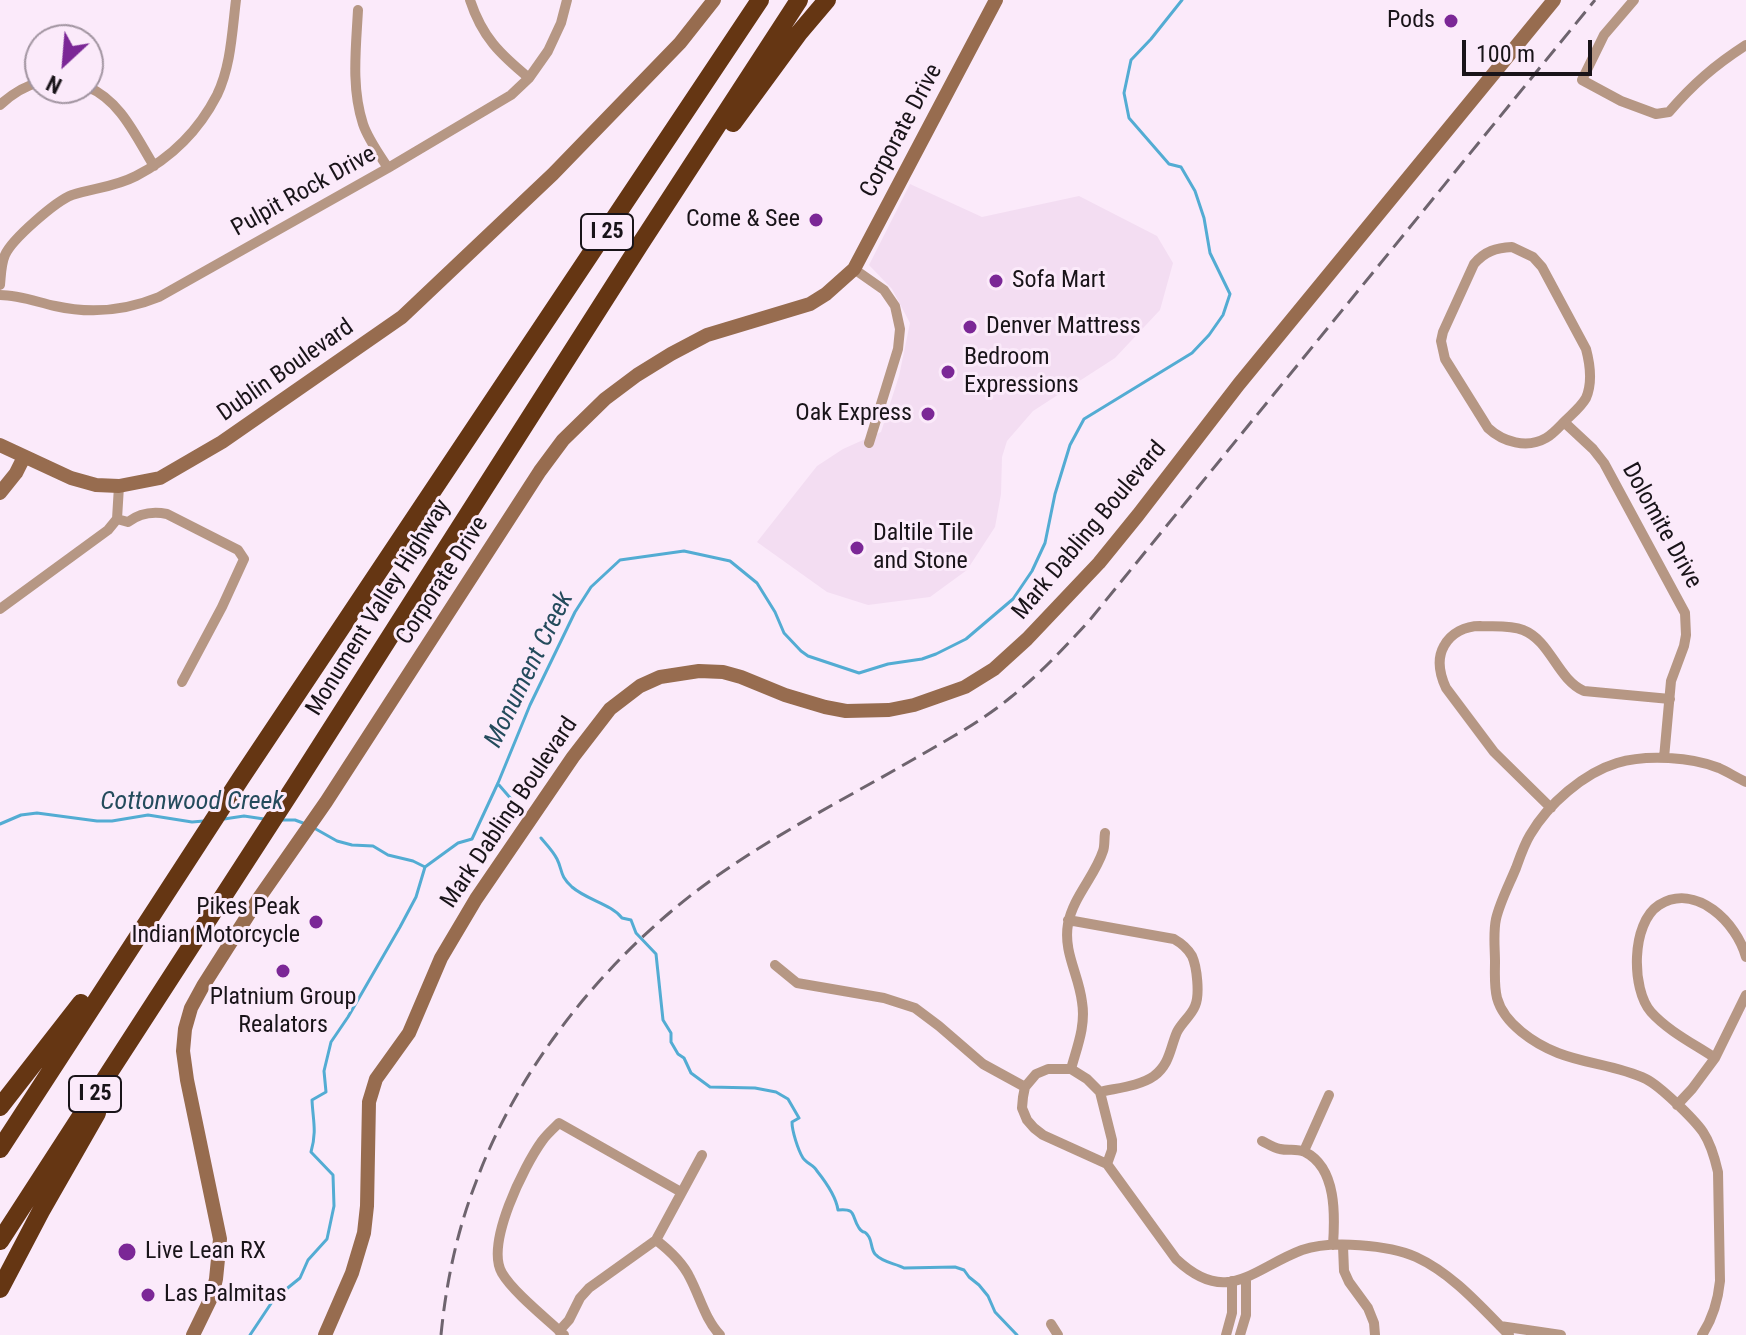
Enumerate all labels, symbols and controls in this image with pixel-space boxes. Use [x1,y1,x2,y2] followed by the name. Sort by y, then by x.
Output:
[1387,7,1435,35] place label: Pods
[1442,12,1460,30] marker: Pods
[24,24,104,104] north arrow
[1466,24,1596,74] scale bar
[1476,40,1535,68] text: 100 m
[855,59,949,203] street label: Corporate Drive
[43,70,66,98] text: N
[227,141,381,243] street label: Pulpit Rock Drive
[686,206,800,234] place label: Come & See
[807,211,825,229] marker: Come & See
[581,214,633,250] road number: I 25
[1012,267,1106,295] place label: Sofa Mart
[987,272,1005,290] marker: Sofa Mart
[986,313,1141,341] place label: Denver Mattress
[213,314,359,428] street label: Dublin Boulevard
[961,318,979,336] marker: Denver Mattress
[964,344,1079,400] place label: Bedroom Expressions
[939,363,957,381] marker: Bedroom Expressions
[795,400,912,428] place label: Oak Express
[919,405,937,423] marker: Oak Express
[1007,436,1173,626] street label: Mark Dabling Boulevard
[1615,458,1707,594] street label: Dolomite Drive
[301,494,457,722] street label: Monument Valley Highway
[391,512,495,650] street label: Corporate Drive
[873,520,973,576] place label: Daltile Tile and Stone
[848,539,866,557] marker: Daltile Tile and Stone
[479,587,581,753] water label: Monument Creek
[435,712,585,914] street label: Mark Dabling Boulevard
[100,786,284,818] water label: Cottonwood Creek
[131,894,300,950] place label: Pikes Peak Indian Motorcycle
[307,913,325,931] marker: Pikes Peak Indian Motorcycle
[274,962,292,980] marker: Platnium Group Realators
[210,984,356,1040] place label: Platnium Group Realators
[69,1076,121,1112] road number: I 25
[145,1238,266,1266] place label: Live Lean RX
[116,1241,138,1263] marker: Live Lean RX
[164,1281,287,1309] place label: Las Palmitas
[139,1286,157,1304] marker: Las Palmitas

